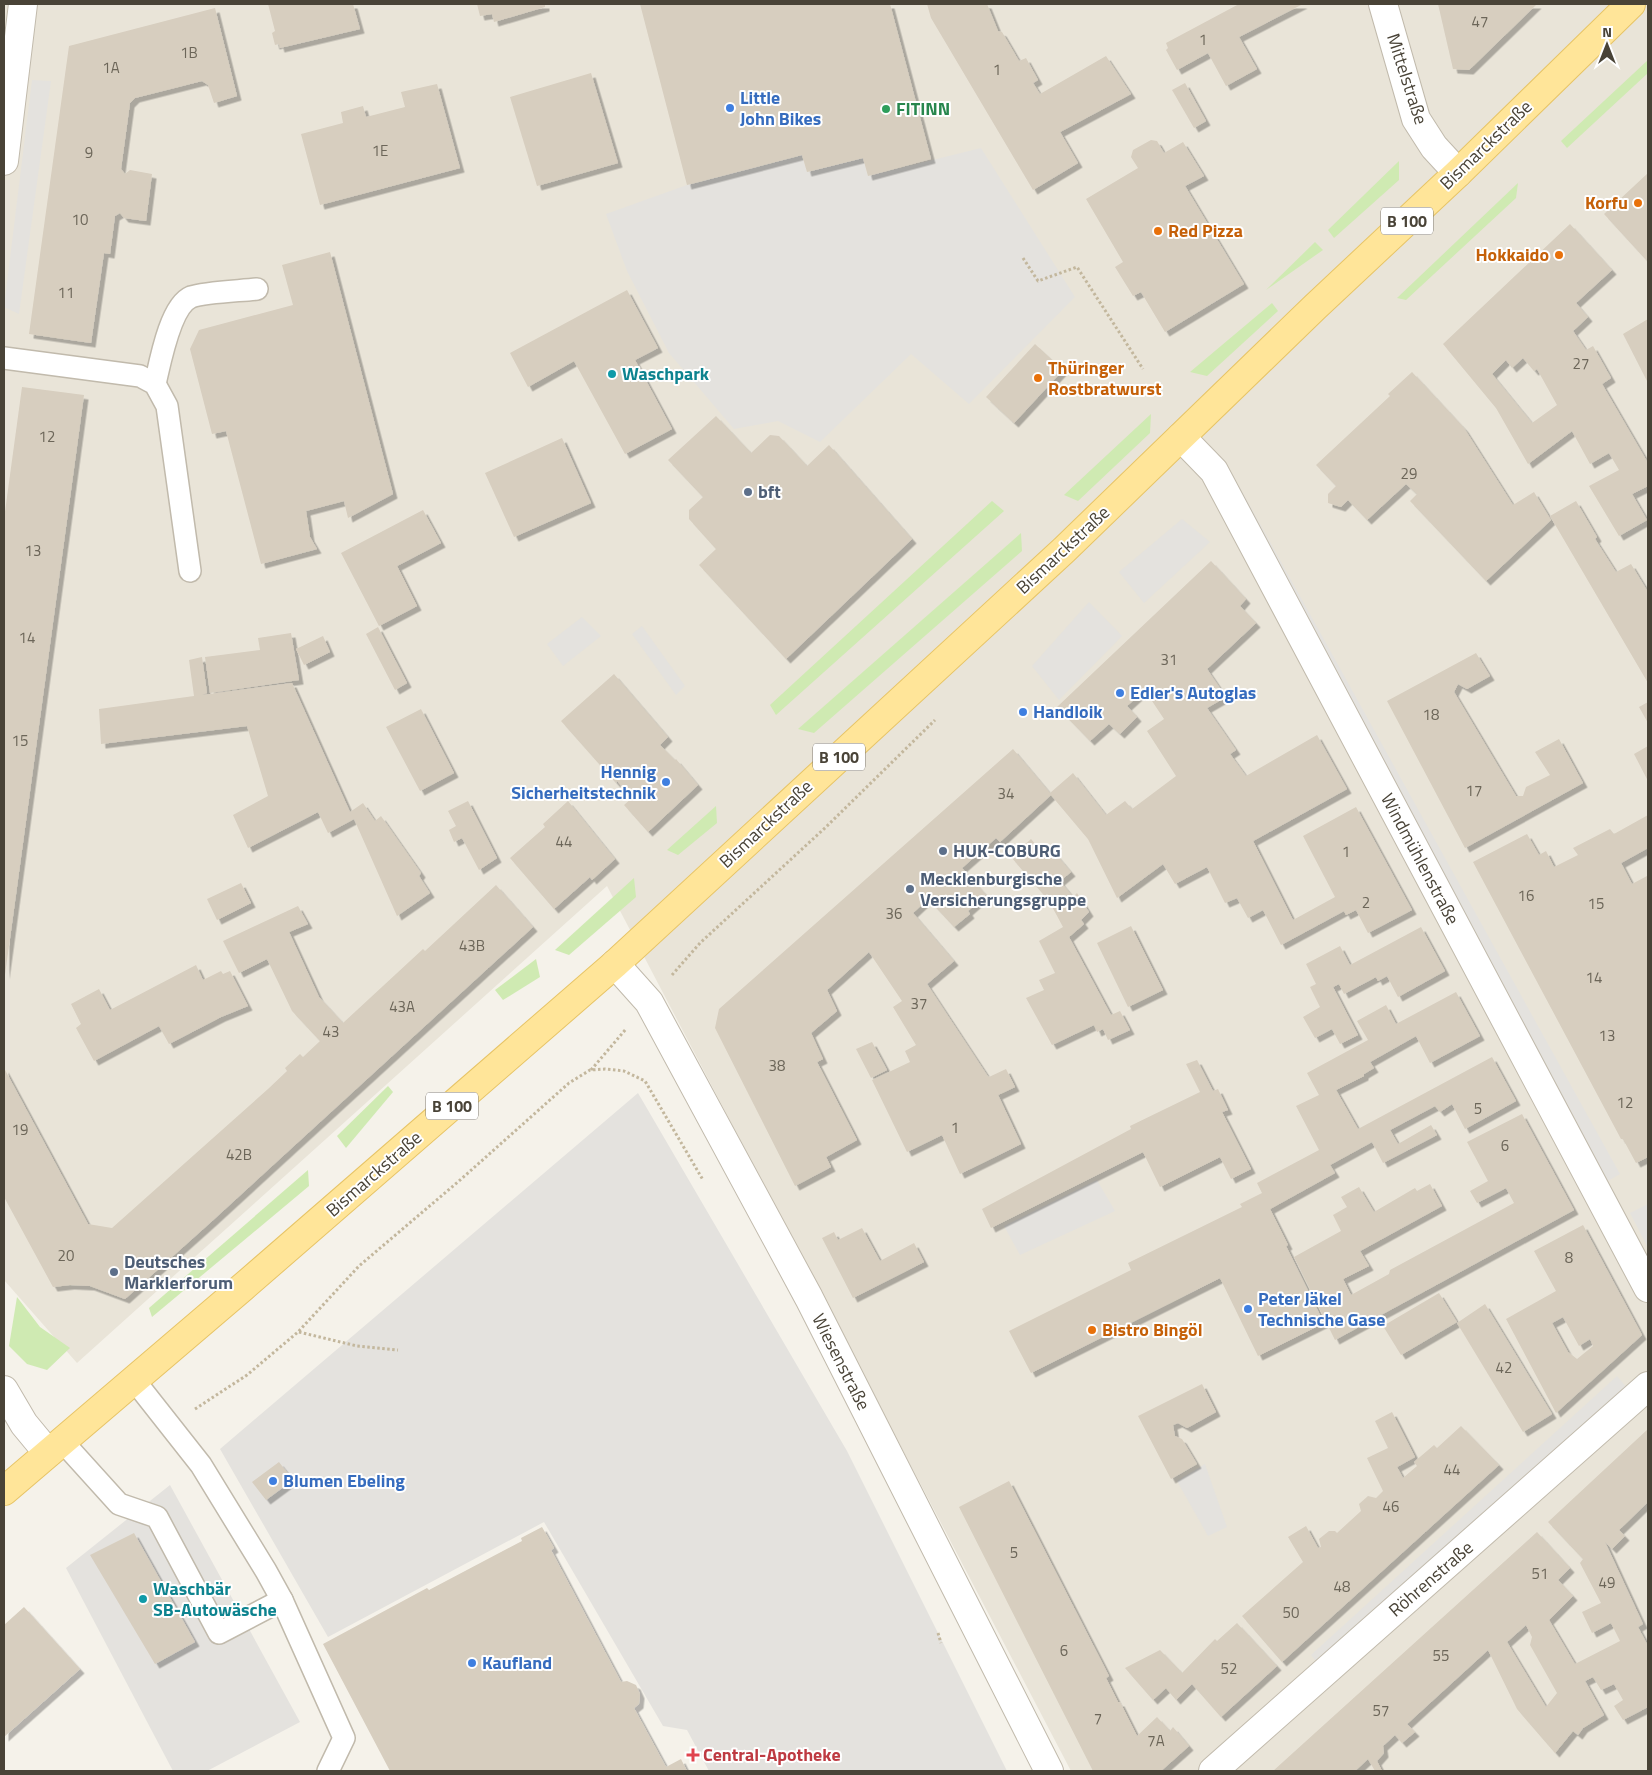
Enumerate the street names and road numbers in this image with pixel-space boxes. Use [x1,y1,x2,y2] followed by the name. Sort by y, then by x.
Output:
[1380,30,1435,128] street label: Mittelstraße
[1433,93,1538,196] street label: Bismarckstraße
[1381,208,1433,235] road number: B 100
[1010,499,1116,600] street label: Bismarckstraße
[813,744,865,770] road number: B 100
[713,773,819,874] street label: Bismarckstraße
[1374,788,1467,929] street label: Windmühlenstraße
[426,1092,478,1120] road number: B 100
[320,1124,428,1223] street label: Bismarckstraße
[805,1309,877,1415] street label: Wiesenstraße
[1382,1534,1479,1623] street label: Röhrenstraße

